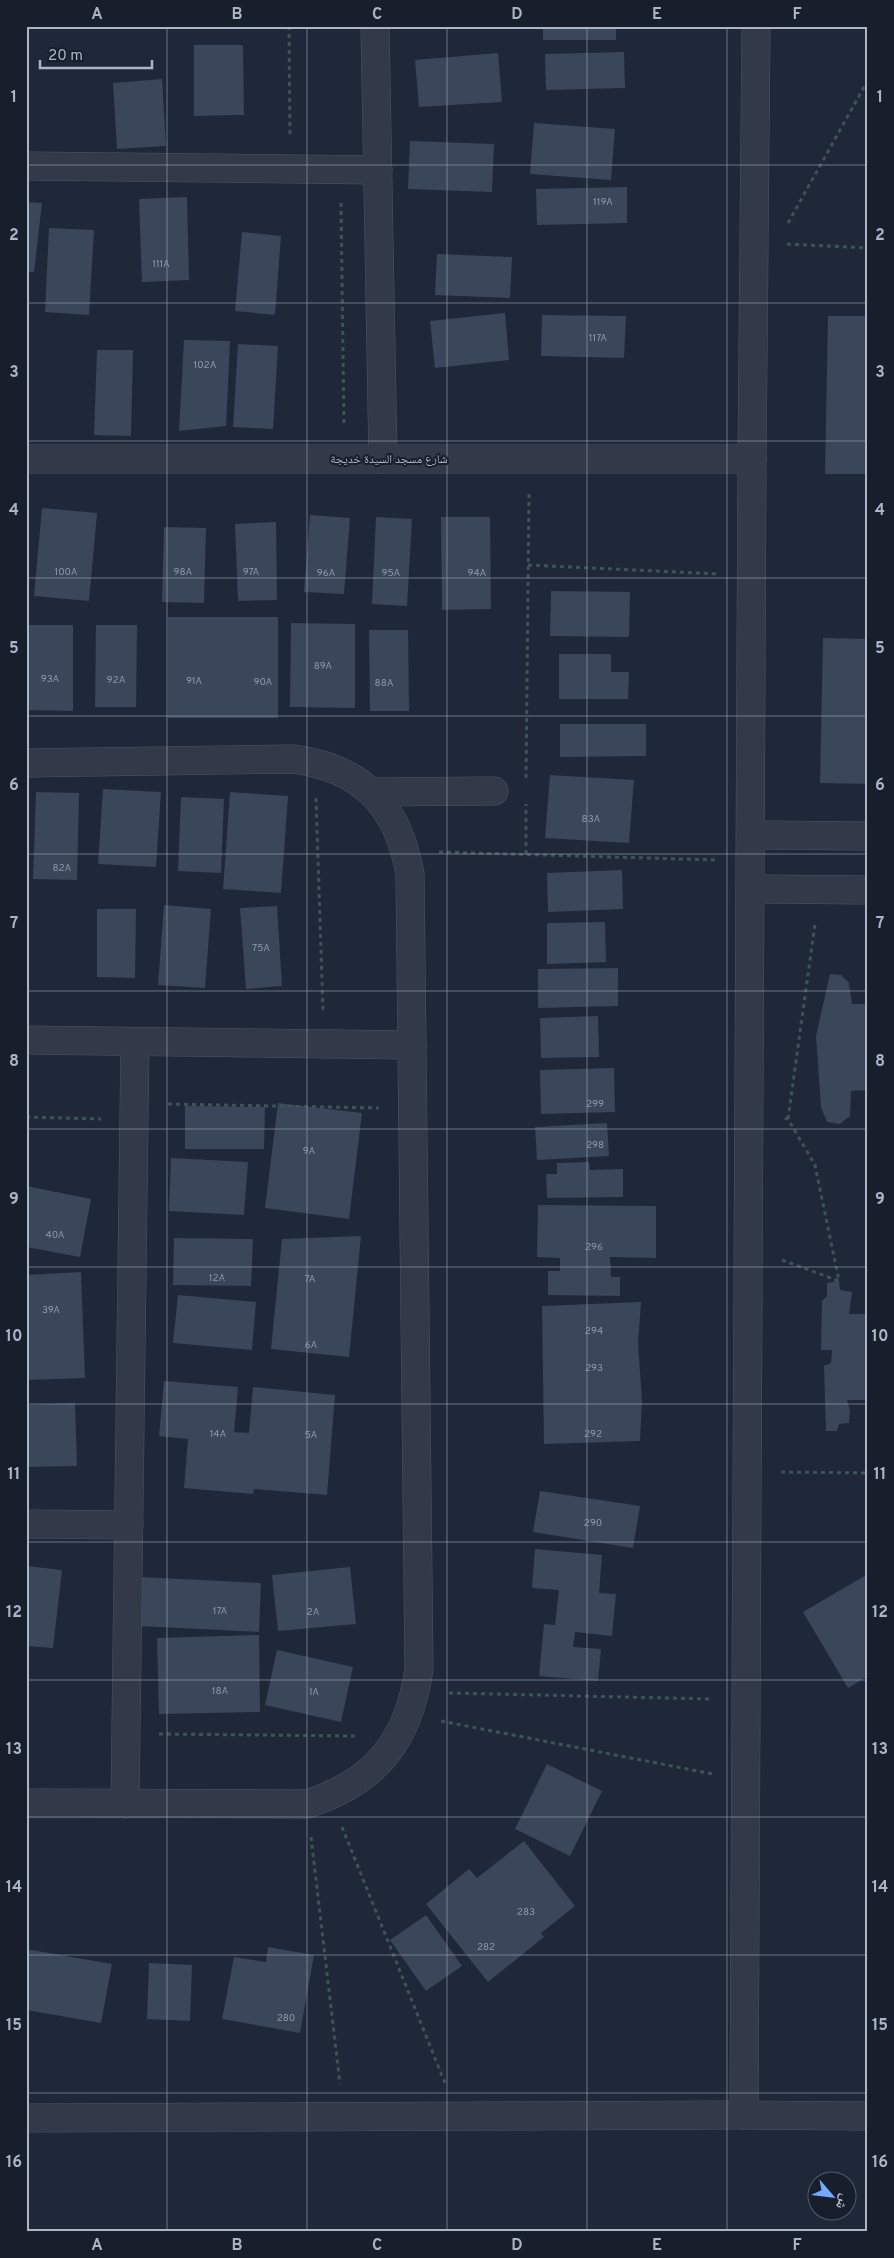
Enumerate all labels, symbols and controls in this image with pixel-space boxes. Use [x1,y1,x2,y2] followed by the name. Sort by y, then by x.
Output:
[91,5,103,25] text: A
[231,5,243,25] text: B
[372,5,382,25] text: C
[511,5,523,25] text: D
[652,5,662,25] text: E
[792,5,802,25] text: F
[40,38,152,70] scale bar
[48,47,83,66] text: 20 m
[11,88,17,108] text: 1
[877,88,883,108] text: 1
[593,196,613,209] house number: 119A
[9,226,19,246] text: 2
[875,226,885,246] text: 2
[152,258,170,271] house number: 111A
[589,332,607,345] house number: 117A
[193,359,217,372] house number: 102A
[9,363,19,383] text: 3
[875,363,885,383] text: 3
[330,452,448,468] street label: شارع مسجد السيدة خديجة
[9,501,19,521] text: 4
[875,501,885,521] text: 4
[55,566,78,579] house number: 100A
[174,566,193,579] house number: 98A
[243,566,259,579] house number: 97A
[317,567,335,580] house number: 96A
[382,567,401,580] house number: 95A
[468,567,487,580] house number: 94A
[9,639,19,659] text: 5
[875,639,885,659] text: 5
[314,660,332,673] house number: 89A
[41,673,60,686] house number: 93A
[107,674,126,687] house number: 92A
[186,675,202,688] house number: 91A
[254,676,273,689] house number: 90A
[375,677,394,690] house number: 88A
[9,776,19,796] text: 6
[875,776,885,796] text: 6
[582,813,601,826] house number: 83A
[53,862,72,875] house number: 82A
[10,914,18,934] text: 7
[876,914,884,934] text: 7
[252,942,270,955] house number: 75A
[9,1052,19,1072] text: 8
[875,1052,885,1072] text: 8
[586,1098,604,1111] house number: 299
[586,1139,604,1152] house number: 298
[303,1145,315,1158] house number: 9A
[9,1190,19,1210] text: 9
[875,1190,885,1210] text: 9
[45,1229,65,1242] house number: 40A
[585,1241,603,1254] house number: 296
[209,1272,226,1285] house number: 12A
[305,1273,316,1286] house number: 7A
[42,1304,60,1317] house number: 39A
[585,1325,603,1338] house number: 294
[6,1327,22,1347] text: 10
[872,1327,888,1347] text: 10
[305,1339,317,1352] house number: 6A
[585,1362,603,1375] house number: 293
[210,1428,226,1441] house number: 14A
[584,1428,602,1441] house number: 292
[305,1429,318,1442] house number: 5A
[8,1465,20,1485] text: 11
[874,1465,886,1485] text: 11
[584,1517,602,1530] house number: 290
[6,1603,22,1623] text: 12
[872,1603,888,1623] text: 12
[213,1605,227,1618] house number: 17A
[307,1606,320,1619] house number: 2A
[212,1685,228,1698] house number: 18A
[309,1686,319,1699] house number: 1A
[6,1740,22,1760] text: 13
[872,1740,888,1760] text: 13
[6,1878,22,1898] text: 14
[872,1878,888,1898] text: 14
[517,1906,535,1919] house number: 283
[477,1941,495,1954] house number: 282
[277,2012,295,2025] house number: 280
[6,2016,22,2036] text: 15
[872,2016,888,2036] text: 15
[6,2153,22,2173] text: 16
[872,2153,888,2173] text: 16
[806,2170,856,2220] north arrow
[831,2191,853,2212] text: ش
[91,2236,103,2256] text: A
[231,2236,243,2256] text: B
[372,2236,382,2256] text: C
[511,2236,523,2256] text: D
[652,2236,662,2256] text: E
[792,2236,802,2256] text: F

